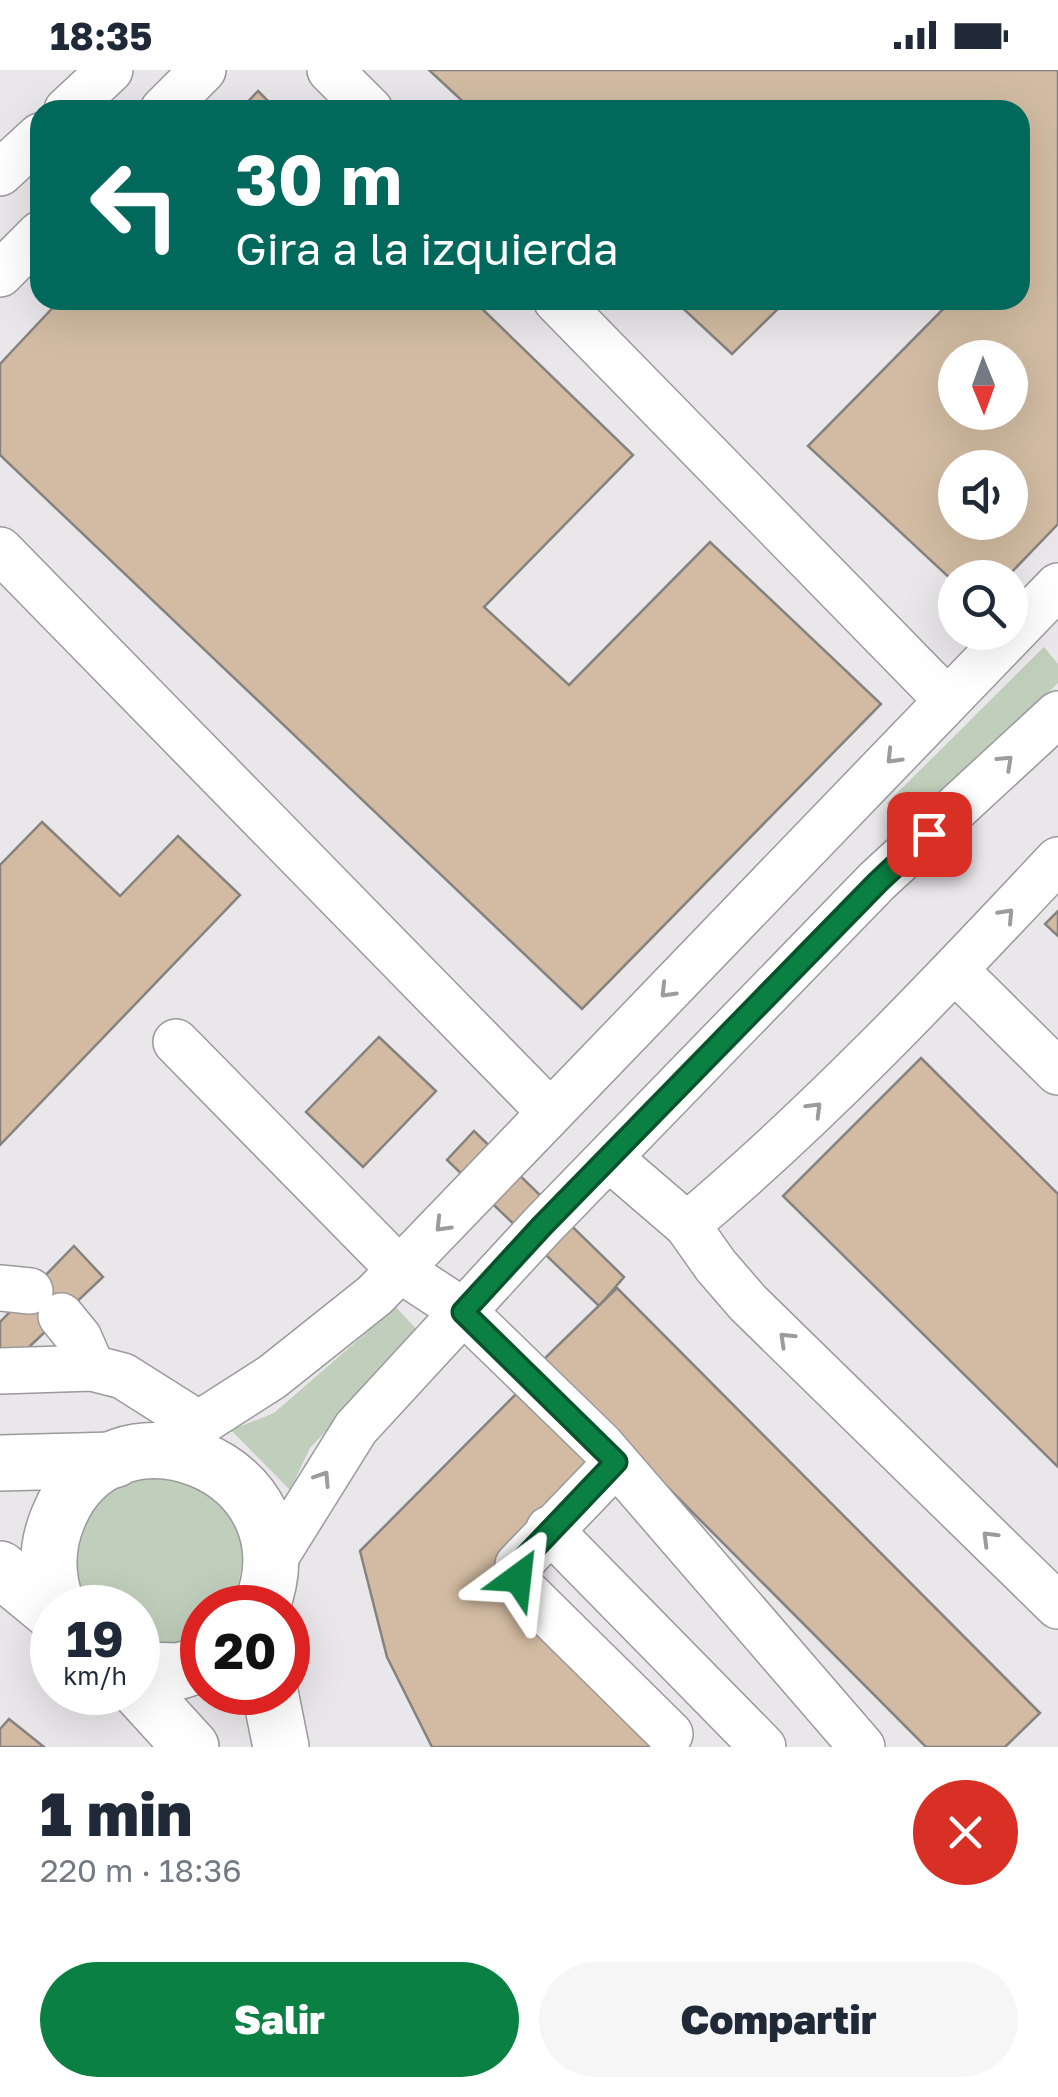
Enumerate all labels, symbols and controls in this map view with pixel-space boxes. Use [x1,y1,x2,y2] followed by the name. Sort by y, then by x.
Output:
[50,13,152,58] text: 18:35
[235,136,402,220] text: 30 m
[70,140,200,270] icon: left
[235,221,619,275] text: Gira a la izquierda
[938,340,1028,430] north arrow
[938,340,1028,650] map controls
[938,450,1028,540] button: sound
[938,560,1028,650] button: search
[887,745,905,763] one-way arrow
[994,756,1012,774] one-way arrow
[887,792,972,877] pin
[902,807,957,862] icon: arrive
[995,908,1013,927] one-way arrow
[661,979,679,997] one-way arrow
[804,1102,822,1120] one-way arrow
[435,1213,453,1231] one-way arrow
[779,1333,797,1351] one-way arrow
[311,1470,330,1488] one-way arrow
[466,1526,570,1630] position arrow
[982,1531,1000,1549] one-way arrow
[180,1585,310,1715] speed limit sign: 20
[66,1608,124,1668] text: 19
[63,1660,127,1691] text: km/h
[40,1777,192,1849] text: 1 min
[913,1780,1018,1885] button: close
[40,1851,242,1889] text: 220 m · 18:36
[40,1962,519,2077] button: Salir
[539,1962,1018,2077] button: Compartir

